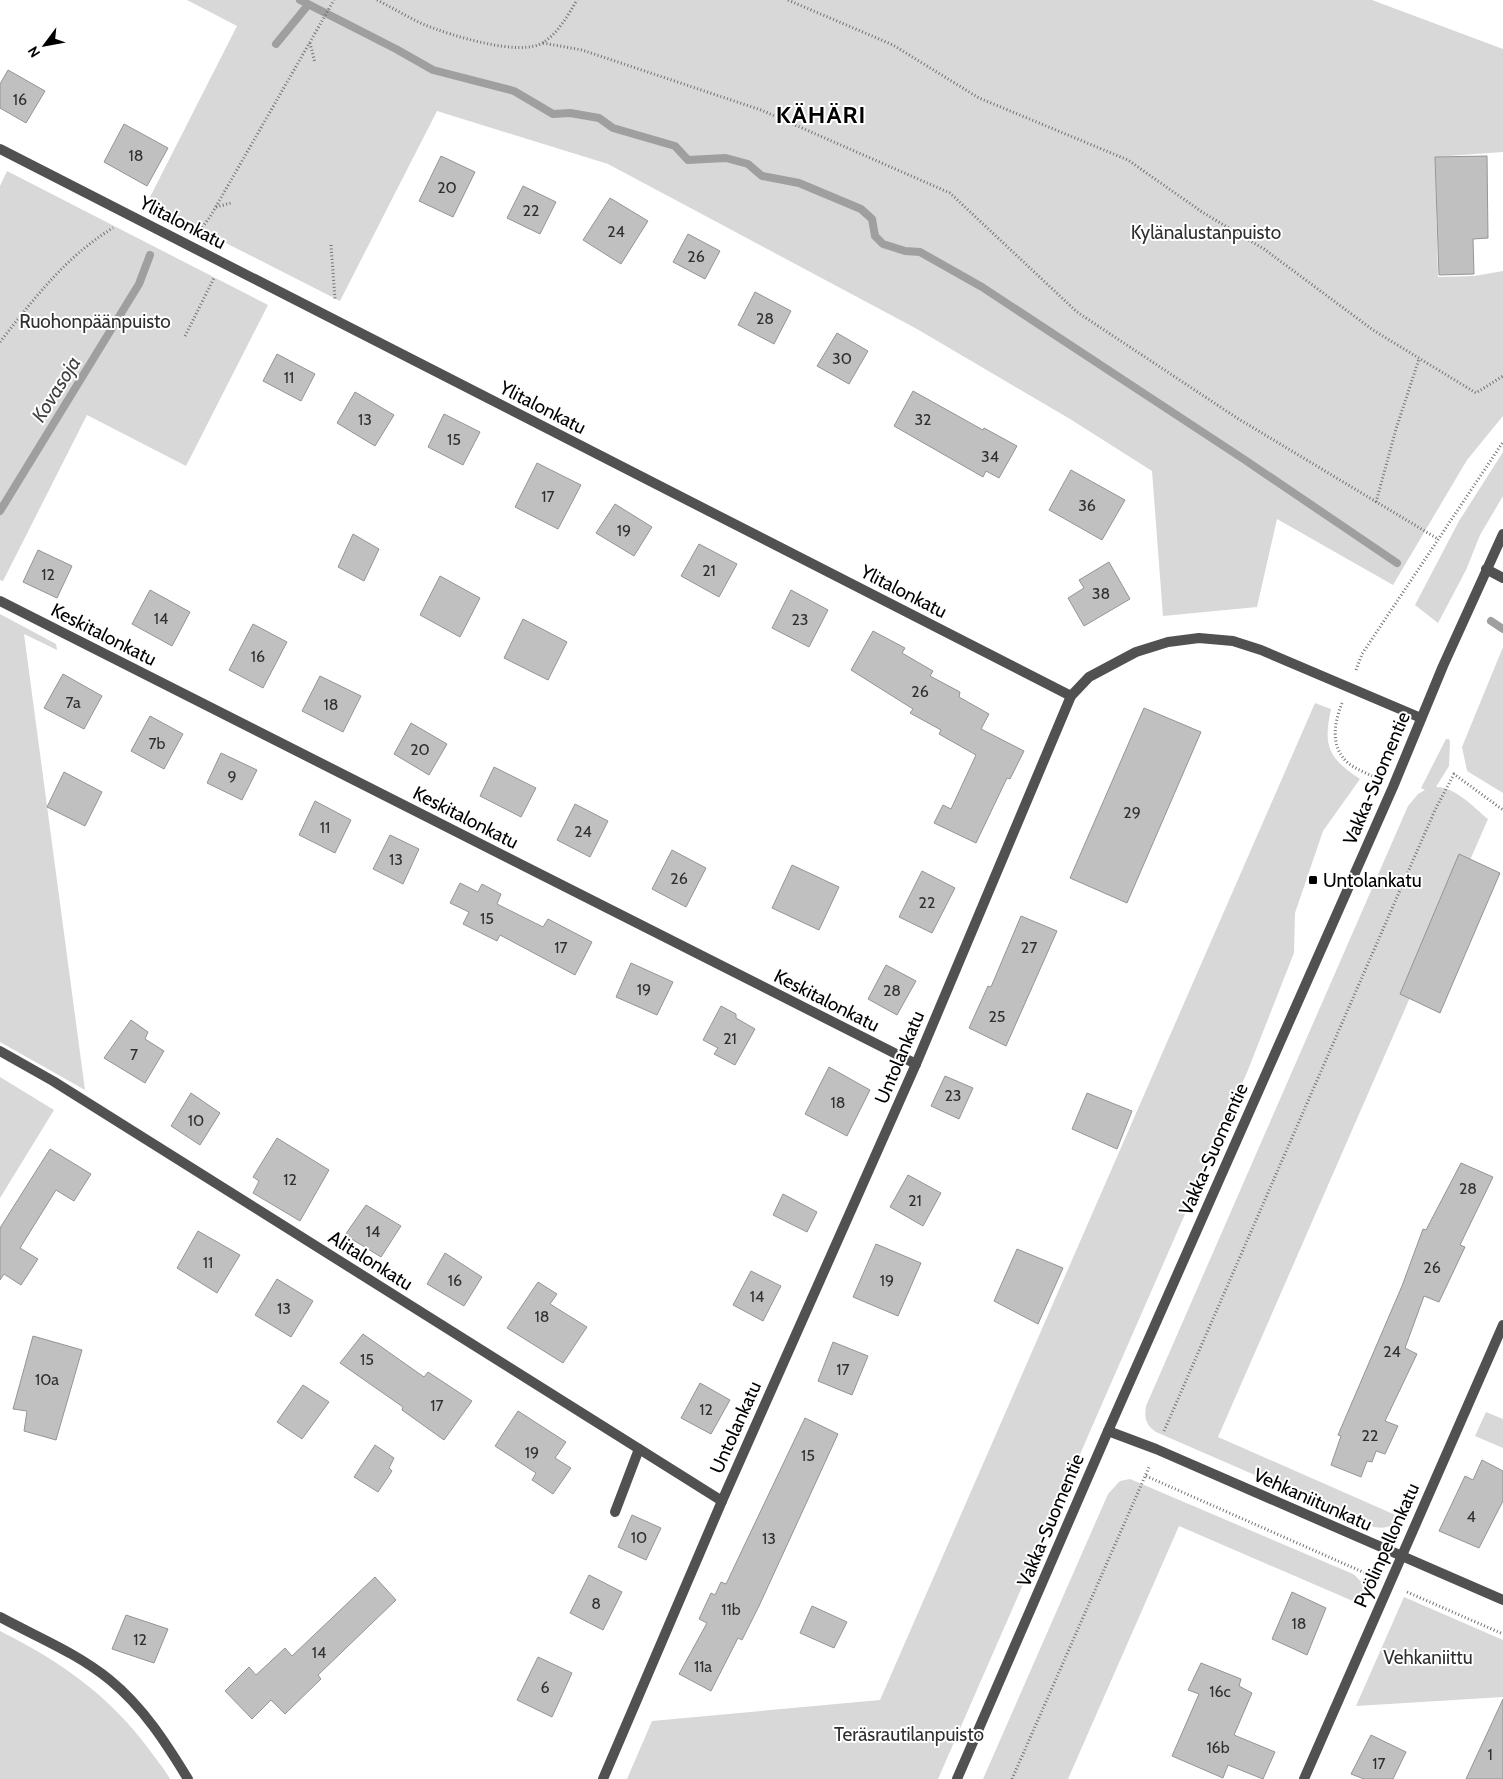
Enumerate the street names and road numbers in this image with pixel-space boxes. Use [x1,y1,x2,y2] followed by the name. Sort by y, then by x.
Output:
[135,190,230,254] street label: Ylitalonkatu
[495,375,590,439] street label: Ylitalonkatu
[856,559,951,623] street label: Ylitalonkatu
[47,598,160,671] street label: Keskitalonkatu
[1338,708,1415,848] street label: Vakka-Suomentie
[409,781,522,854] street label: Keskitalonkatu
[770,964,883,1037] street label: Keskitalonkatu
[870,1007,929,1107] street label: Untolankatu
[1174,1079,1253,1219] street label: Vakka-Suomentie
[324,1226,417,1295] street label: Alitalonkatu
[705,1377,766,1477] street label: Untolankatu
[1012,1450,1089,1590] street label: Vakka-Suomentie
[1250,1463,1376,1536] street label: Vehkaniitunkatu
[1349,1479,1424,1611] street label: Pyölinpellonkatu

